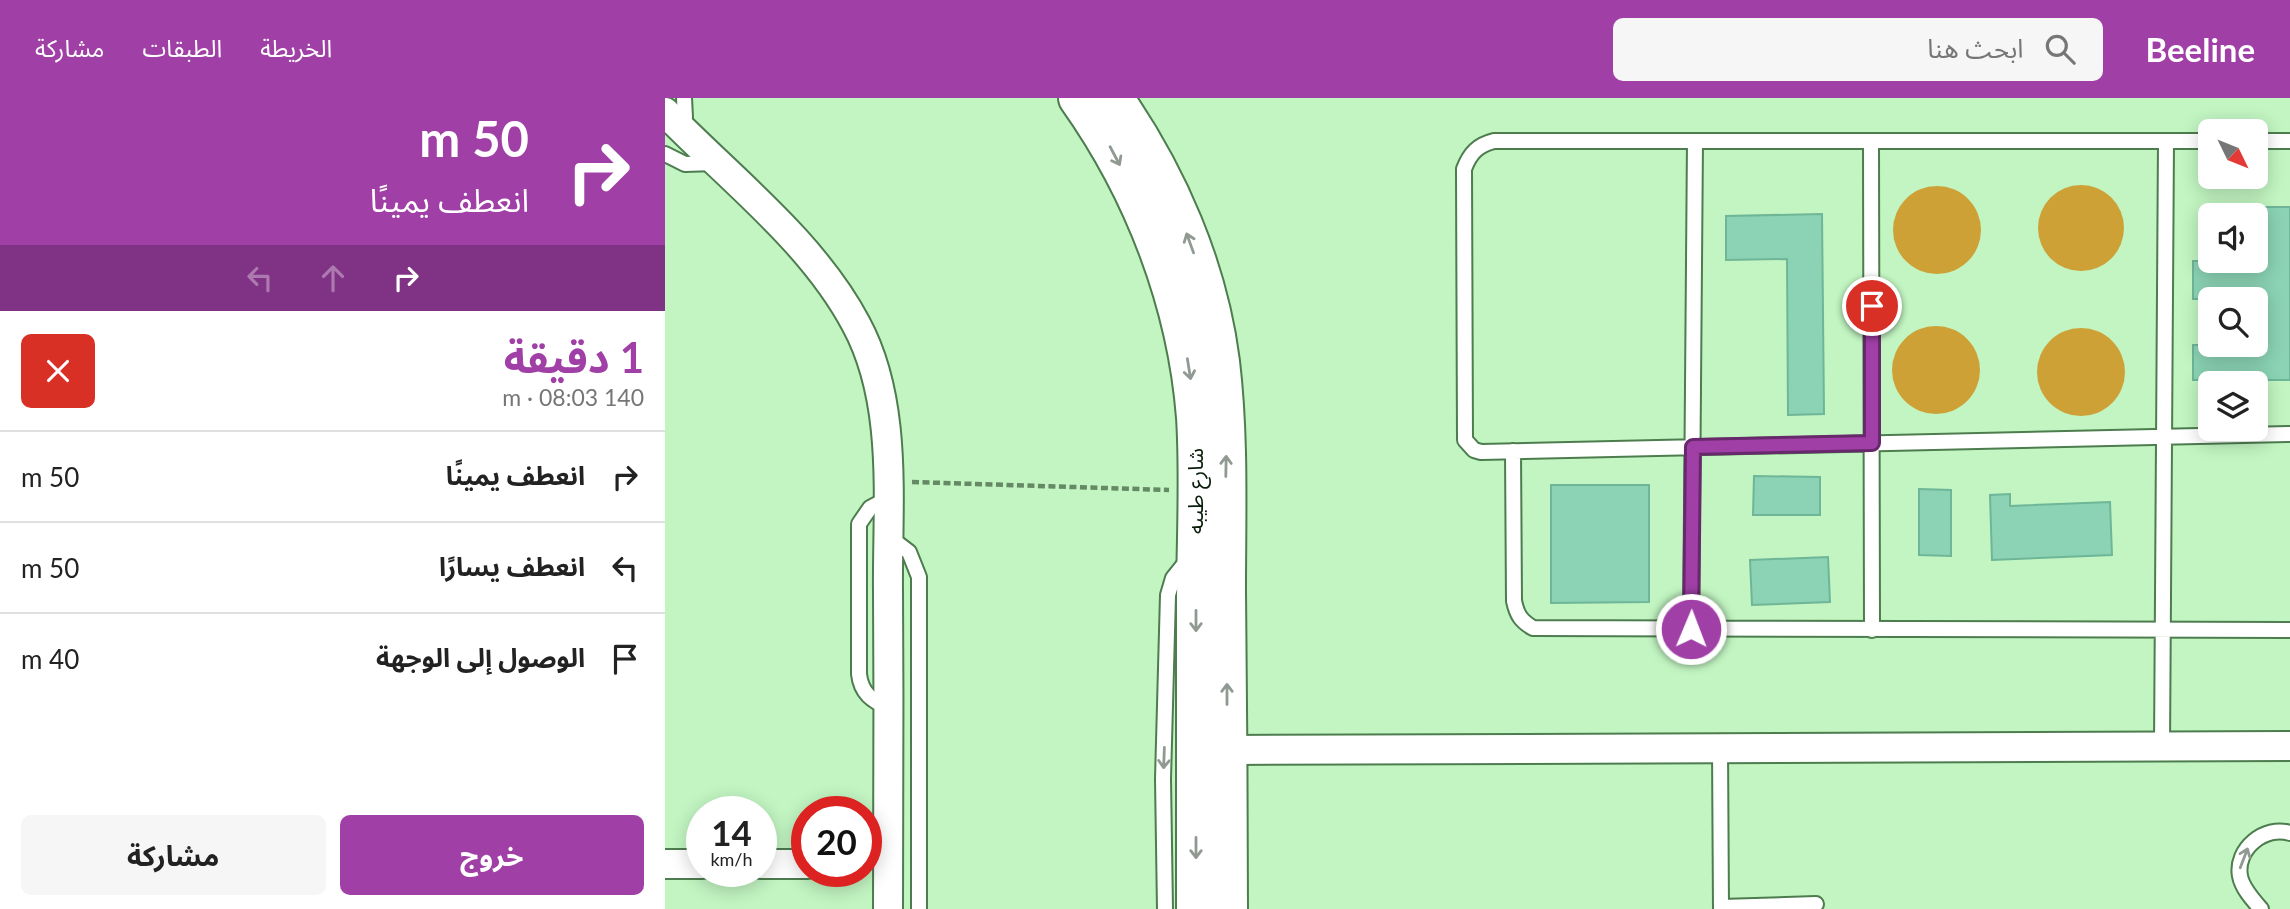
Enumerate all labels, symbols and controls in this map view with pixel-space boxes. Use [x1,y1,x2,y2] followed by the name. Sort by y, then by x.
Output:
[1613,18,2103,81] search box
[2145,29,2255,69] text: Beeline
[2041,30,2079,68] icon: search
[1927,32,2023,64] text: ابحث هنا
[35,33,104,62] text: مشاركة
[142,33,222,62] text: الطبقات
[260,33,332,62] text: الخريطة
[419,109,529,167] text: 50 m
[2198,119,2268,189] north arrow
[2198,119,2268,441] map controls
[553,126,644,217] icon: right
[1108,145,1122,165] one-way arrow
[370,180,529,219] text: انعطف يمينًا
[2198,203,2268,273] button: sound
[1183,232,1196,254] one-way arrow
[241,259,279,297] icon: left
[314,259,352,297] icon: ahead
[387,259,425,297] icon: right
[1842,276,1902,336] pin
[1853,287,1891,325] icon: arrive
[2198,287,2268,357] button: search
[504,332,644,382] text: 1 دقيقة
[21,334,95,408] button: close
[1183,357,1196,380] one-way arrow
[2198,371,2268,441] button: layers
[502,383,644,411] text: 140 m · 08:03
[1182,448,1211,534] street label: شارع طيبه
[1219,455,1233,478] one-way arrow
[606,458,644,496] icon: right
[446,459,585,491] text: انعطف يمينًا
[21,461,79,493] text: 50 m
[606,549,644,587] icon: left
[439,550,585,582] text: انعطف يسارًا
[21,552,79,584] text: 50 m
[1654,592,1728,666] position arrow
[1189,609,1203,632] one-way arrow
[606,640,644,678] icon: arrive
[376,641,585,673] text: الوصول إلى الوجهة
[21,643,79,675] text: 40 m
[1220,683,1234,706] one-way arrow
[1157,747,1171,770] one-way arrow
[791,796,882,887] speed limit sign: 20
[711,811,752,853] text: 14
[21,815,326,895] button: مشاركة
[340,815,644,895] button: خروج
[1189,836,1203,859] one-way arrow
[2239,847,2252,869] one-way arrow
[710,848,753,870] text: km/h

